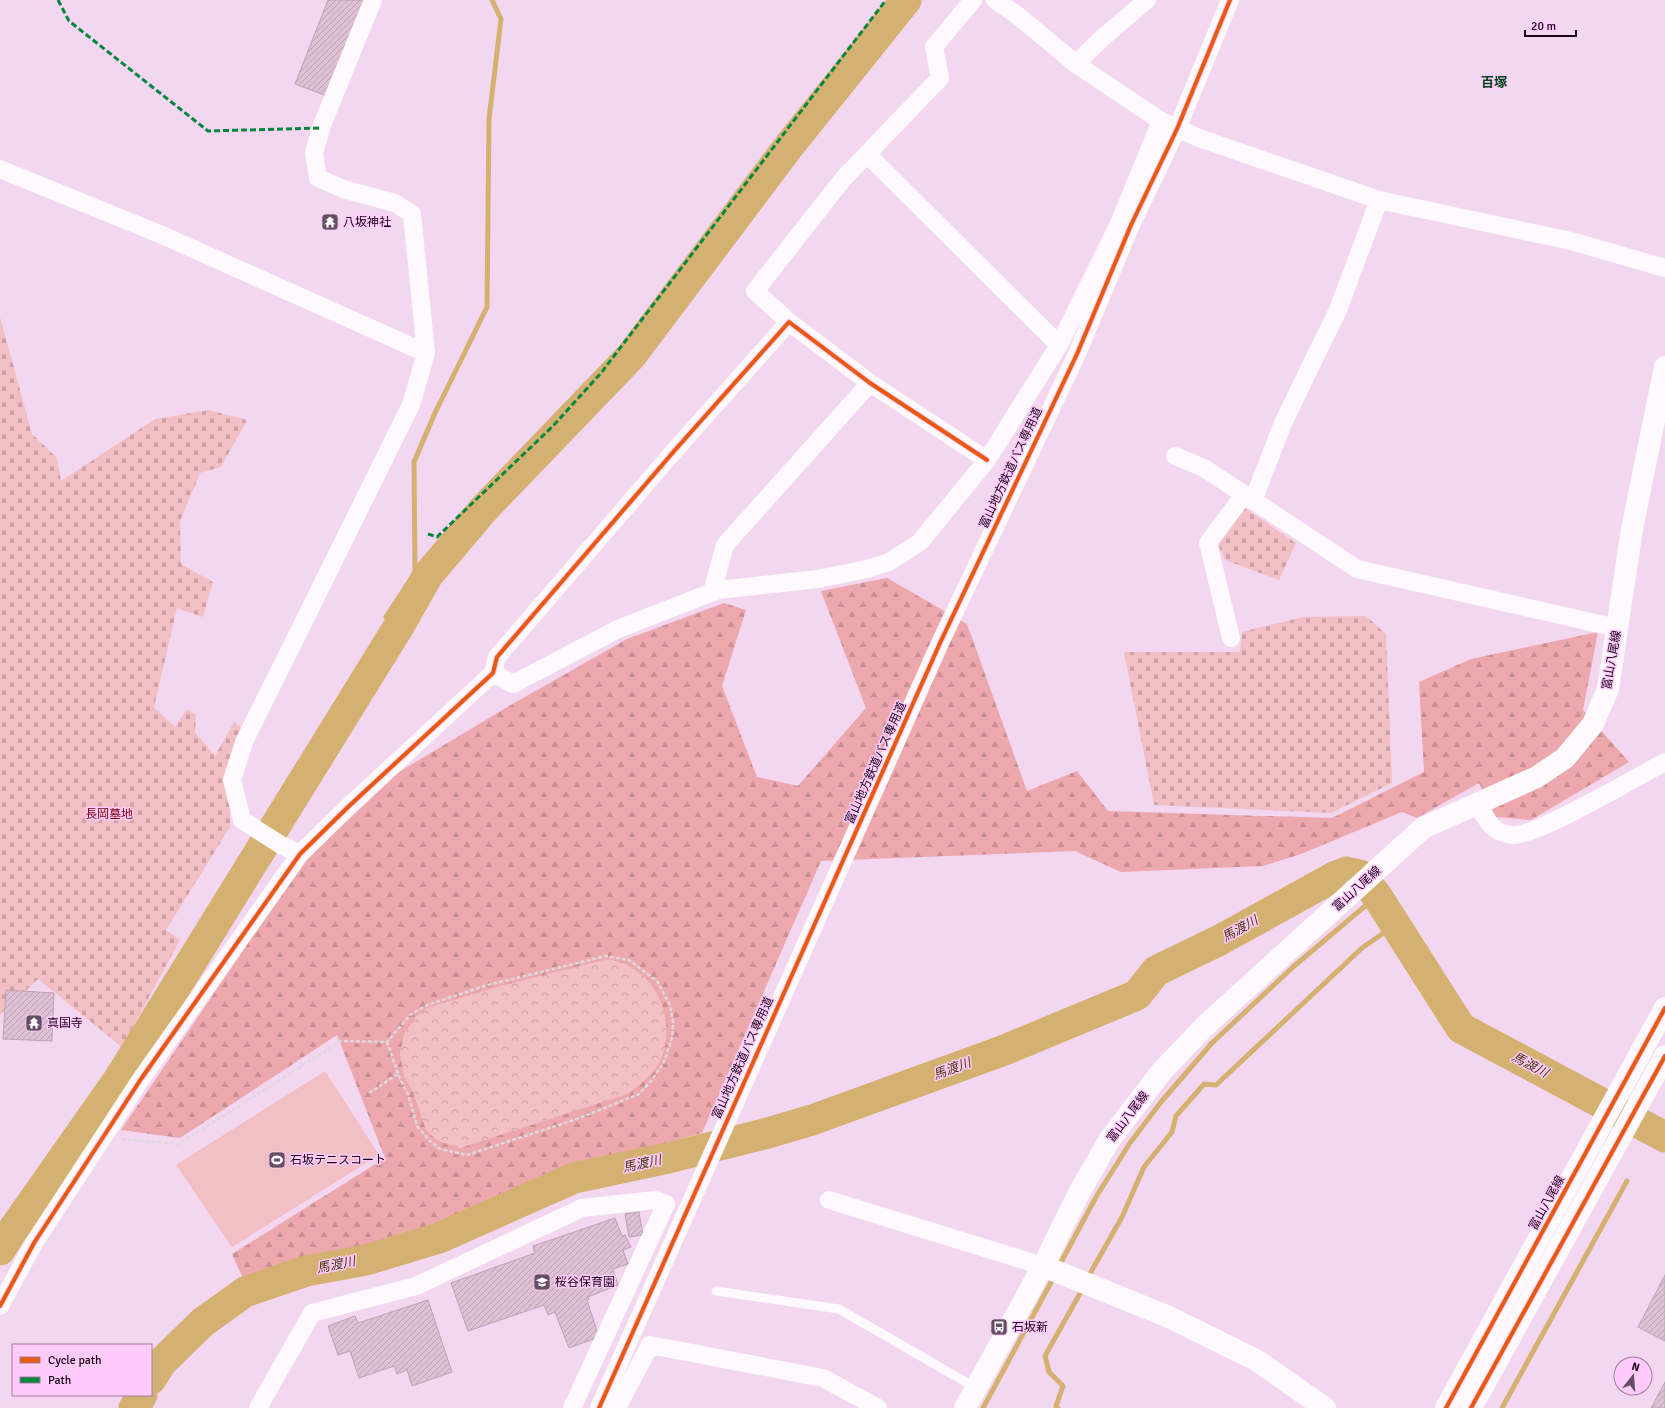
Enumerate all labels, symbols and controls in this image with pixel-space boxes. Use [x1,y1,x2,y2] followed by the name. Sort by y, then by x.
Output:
[1525,12,1576,38] scale bar
[1531,19,1556,34] text: 20 m
[1481,75,1507,91] district label: 百塚
[320,212,340,232] temple icon: 八坂神社
[343,215,391,230] place label: 八坂神社
[976,405,1046,531] street label: 富山地方鉄道バス専用道
[1599,629,1625,691] street label: 富山八尾線
[842,700,910,826] street label: 富山地方鉄道バス専用道
[85,807,133,822] park label: 長岡墓地
[1330,863,1384,915] street label: 富山八尾線
[1219,912,1263,945] water label: 馬渡川
[709,995,777,1121] street label: 富山地方鉄道バス専用道
[24,1013,44,1033] temple icon: 真国寺
[47,1016,83,1031] place label: 真国寺
[1509,1049,1553,1082] water label: 馬渡川
[931,1054,975,1083] water label: 馬渡川
[1104,1089,1152,1145] street label: 富山八尾線
[267,1150,287,1170] sports icon: 石坂テニスコート
[621,1152,665,1176] water label: 馬渡川
[290,1153,386,1168] place label: 石坂テニスコート
[1526,1173,1568,1233] street label: 富山八尾線
[315,1253,359,1277] water label: 馬渡川
[532,1272,552,1292] school or university icon: 桜谷保育園
[555,1275,615,1290] place label: 桜谷保育園
[989,1317,1009,1337] bus stop icon: 石坂新
[1012,1320,1048,1335] place label: 石坂新
[12,1344,152,1396] legend
[48,1353,101,1368] text: Cycle path
[1613,1356,1653,1396] north arrow
[1630,1360,1641,1374] text: N
[48,1373,71,1388] text: Path

